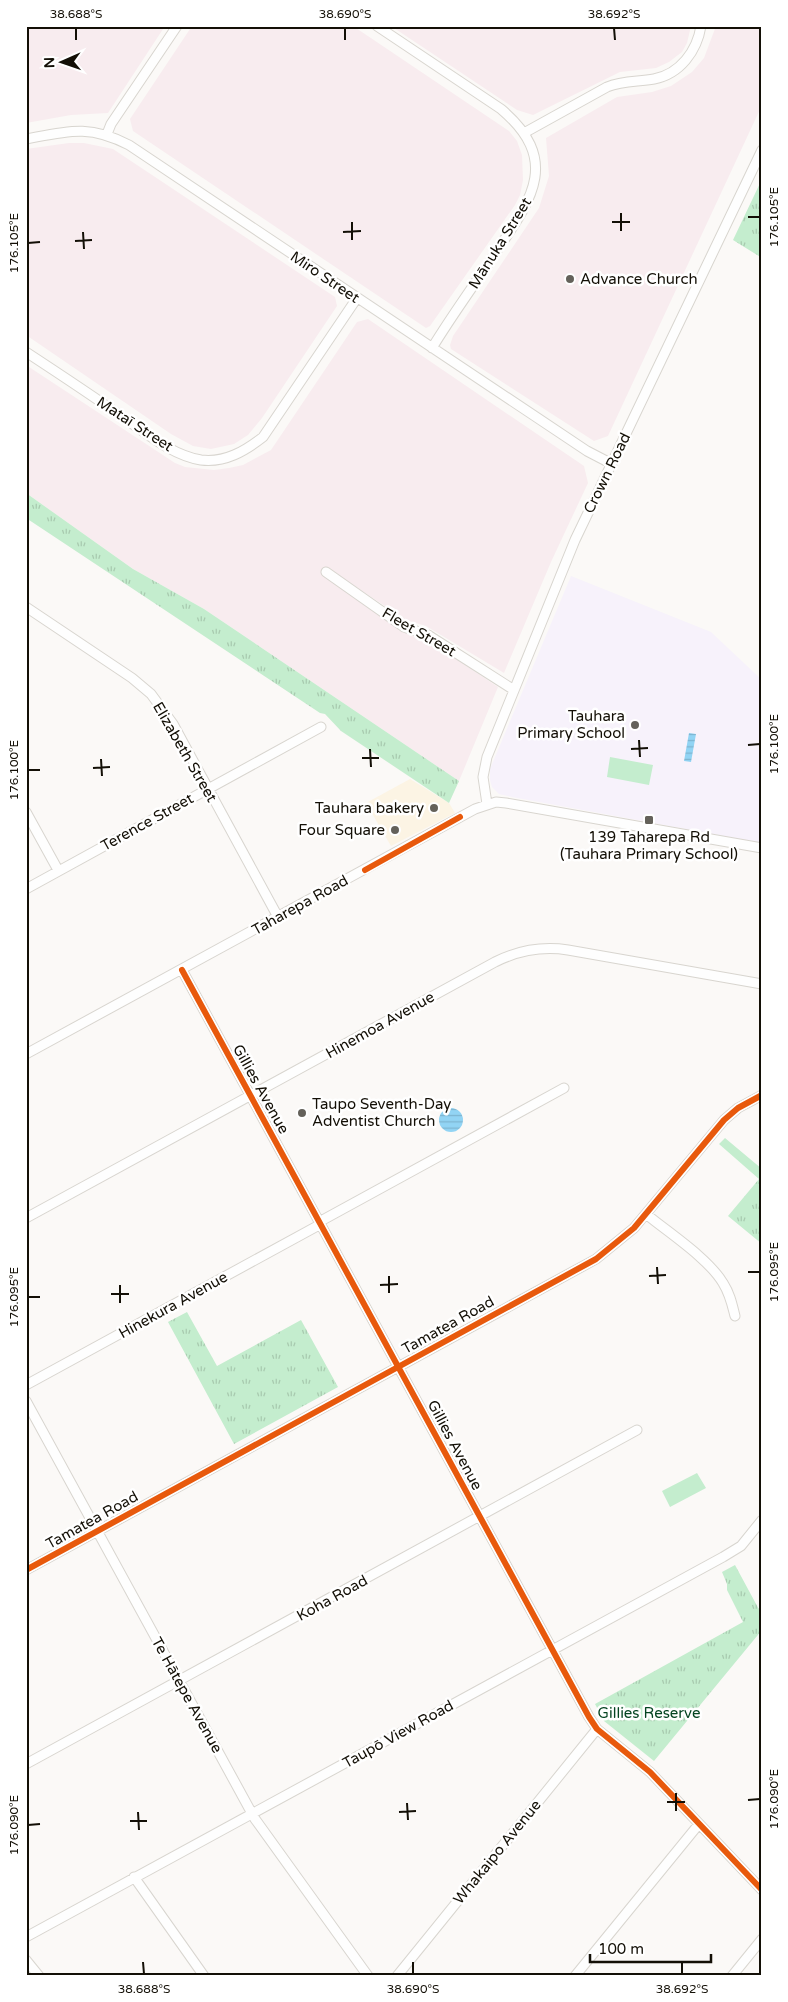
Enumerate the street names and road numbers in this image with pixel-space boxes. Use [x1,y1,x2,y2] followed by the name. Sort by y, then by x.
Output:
[465,194,535,292] street label: Mānuka Street
[287,247,363,307] street label: Miro Street
[93,393,177,455] street label: Mataī Street
[580,430,634,516] street label: Crown Road
[379,604,459,660] street label: Fleet Street
[149,699,221,805] street label: Elizabeth Street
[98,789,197,855] street label: Terence Street
[249,871,351,939] street label: Taharepa Road
[323,988,437,1062] street label: Hinemoa Avenue
[229,1041,293,1137] street label: Gillies Avenue
[115,1268,231,1342] street label: Hinekura Avenue
[399,1292,497,1358] street label: Tamatea Road
[424,1397,486,1493] street label: Gillies Avenue
[43,1487,141,1553] street label: Tamatea Road
[293,1571,371,1625] street label: Koha Road
[148,1634,226,1756] street label: Te Hātepe Avenue
[339,1696,457,1772] street label: Taupō View Road
[449,1796,545,1908] street label: Whakaipo Avenue

